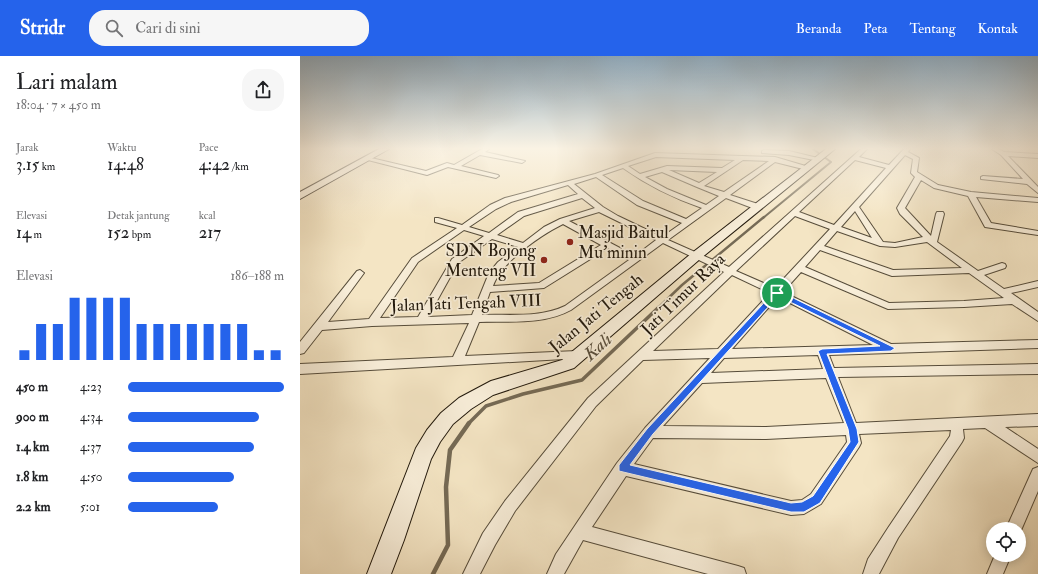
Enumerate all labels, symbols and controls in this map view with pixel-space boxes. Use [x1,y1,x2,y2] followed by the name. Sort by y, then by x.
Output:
[89,10,369,46] search box
[20,16,65,40] text: Stridr
[103,17,125,39] icon: search
[135,19,200,38] text: Cari di sini
[796,20,842,37] text: Beranda
[864,20,888,37] text: Peta
[910,20,956,37] text: Tentang
[978,20,1018,37] text: Kontak
[16,68,118,96] text: Lari malam
[242,69,284,111] button: share
[16,97,101,113] text: 18:04 · 7 × 450 m
[16,141,39,154] text: Jarak
[107,141,137,154] text: Waktu
[199,141,218,154] text: Pace
[16,154,39,175] text: 3.15
[107,154,144,175] text: 14:48
[199,154,230,175] text: 4:42
[39,160,55,173] text: km
[230,160,249,173] text: /km
[16,209,47,222] text: Elevasi
[107,209,170,222] text: Detak jantung
[199,209,216,222] text: kcal
[16,222,31,243] text: 14
[107,222,129,243] text: 152
[199,222,221,243] text: 217
[578,222,669,263] place label: Masjid Baitul Mu'minin
[31,228,42,241] text: m
[129,228,151,241] text: bpm
[565,237,575,247] marker: Masjid Baitul Mu'minin
[445,240,537,281] place label: SDN Bojong Menteng VII
[636,248,731,341] street label: Jati Timur Raya
[539,255,549,265] marker: SDN Bojong Menteng VII
[16,268,53,284] text: Elevasi
[230,268,284,284] text: 186–188 m
[544,269,648,359] street label: Jalan Jati Tengah
[760,276,794,310] pin
[766,282,788,304] icon: arrive
[389,290,542,317] street label: Jalan Jati Tengah VIII
[578,328,617,367] water label: Kali
[16,379,48,395] text: 450 m
[80,379,102,395] text: 4:23
[16,409,49,425] text: 900 m
[80,409,102,425] text: 4:34
[16,439,49,455] text: 1.4 km
[80,439,101,455] text: 4:37
[16,469,48,485] text: 1.8 km
[80,469,103,485] text: 4:50
[16,499,51,515] text: 2.2 km
[80,499,100,515] text: 5:01
[986,522,1026,562] map controls
[986,522,1026,562] button: locate

